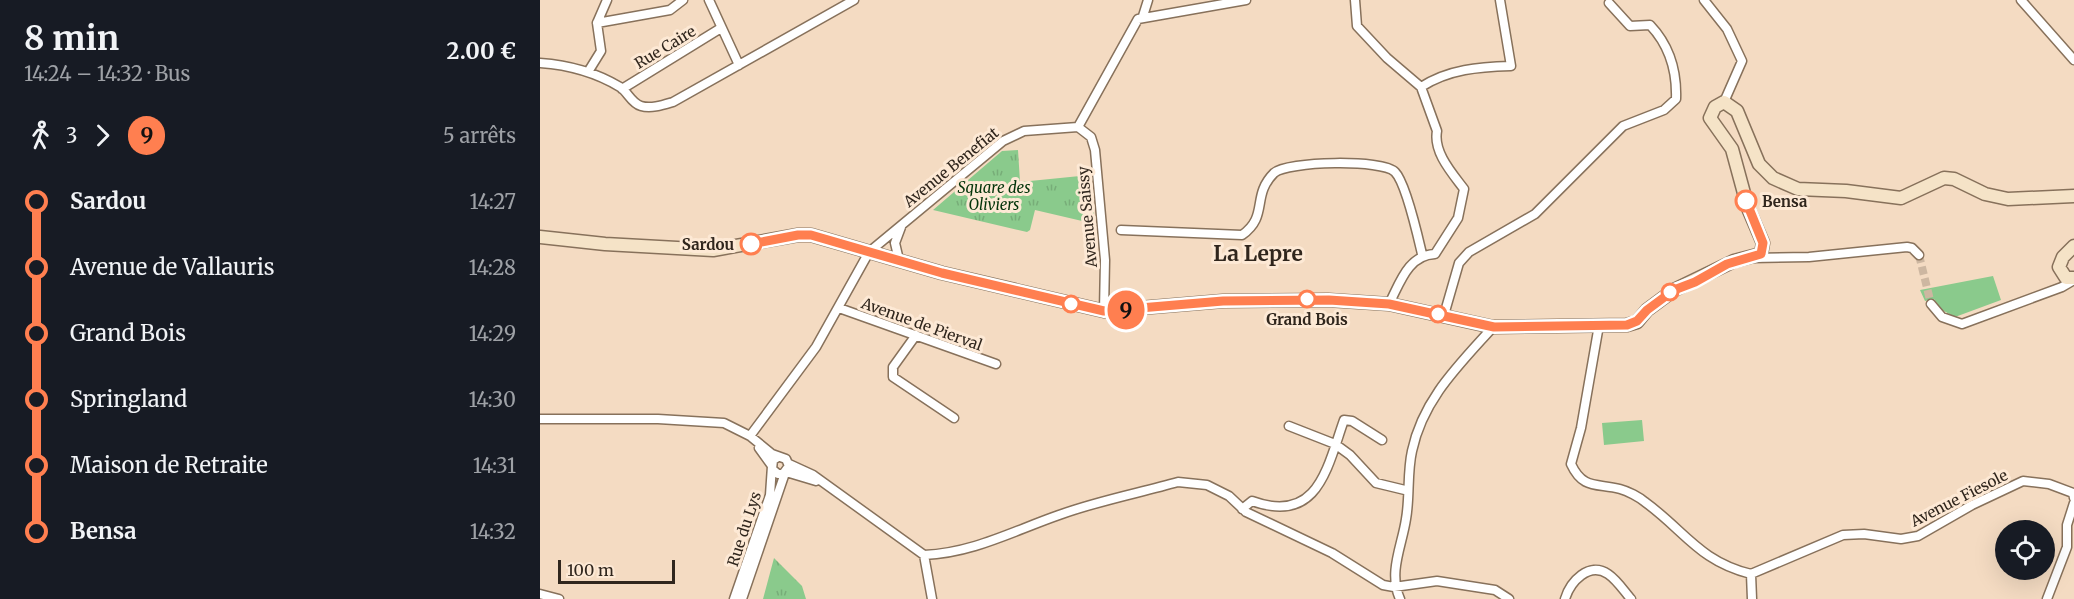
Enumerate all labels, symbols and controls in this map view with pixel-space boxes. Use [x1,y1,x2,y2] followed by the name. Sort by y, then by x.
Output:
[24,18,119,59] text: 8 min
[631,21,699,73] street label: Rue Caire
[447,37,516,65] text: 2.00 €
[24,61,190,86] text: 14:24 – 14:32 · Bus
[24,119,57,152] icon: walk
[86,119,119,152] icon: forward
[140,122,153,149] text: 9
[66,123,77,148] text: 3
[443,123,516,148] text: 5 arrêts
[899,123,1002,212] street label: Avenue Benefiat
[1073,165,1101,269] street label: Avenue Saissy
[957,178,1031,214] park label: Square des Oliviers
[70,187,146,215] text: Sardou
[470,189,516,214] text: 14:27
[1735,190,1757,212] marker: Bensa
[1762,192,1808,211] place label: Bensa
[740,233,762,255] marker: Sardou
[682,235,734,254] place label: Sardou
[1213,240,1303,267] district label: La Lepre
[70,253,275,281] text: Avenue de Vallauris
[469,255,516,280] text: 14:28
[1661,283,1679,301] unlabelled marker
[1106,290,1146,330] line badge: 9
[1298,290,1316,308] marker: Grand Bois
[858,293,985,355] street label: Avenue de Pierval
[1062,295,1080,313] unlabelled marker
[1120,297,1132,324] text: 9
[1429,305,1447,323] unlabelled marker
[1266,310,1348,329] place label: Grand Bois
[70,319,186,347] text: Grand Bois
[469,321,516,346] text: 14:29
[70,385,187,413] text: Springland
[468,387,516,412] text: 14:30
[70,451,268,479] text: Maison de Retraite
[473,453,516,478] text: 14:31
[1906,465,2011,531] street label: Avenue Fiesole
[723,489,765,569] street label: Rue du Lys
[70,517,137,545] text: Bensa
[470,519,516,544] text: 14:32
[1995,520,2055,580] map controls
[1995,520,2055,580] button: locate
[558,557,675,584] scale bar
[567,560,614,580] text: 100 m

